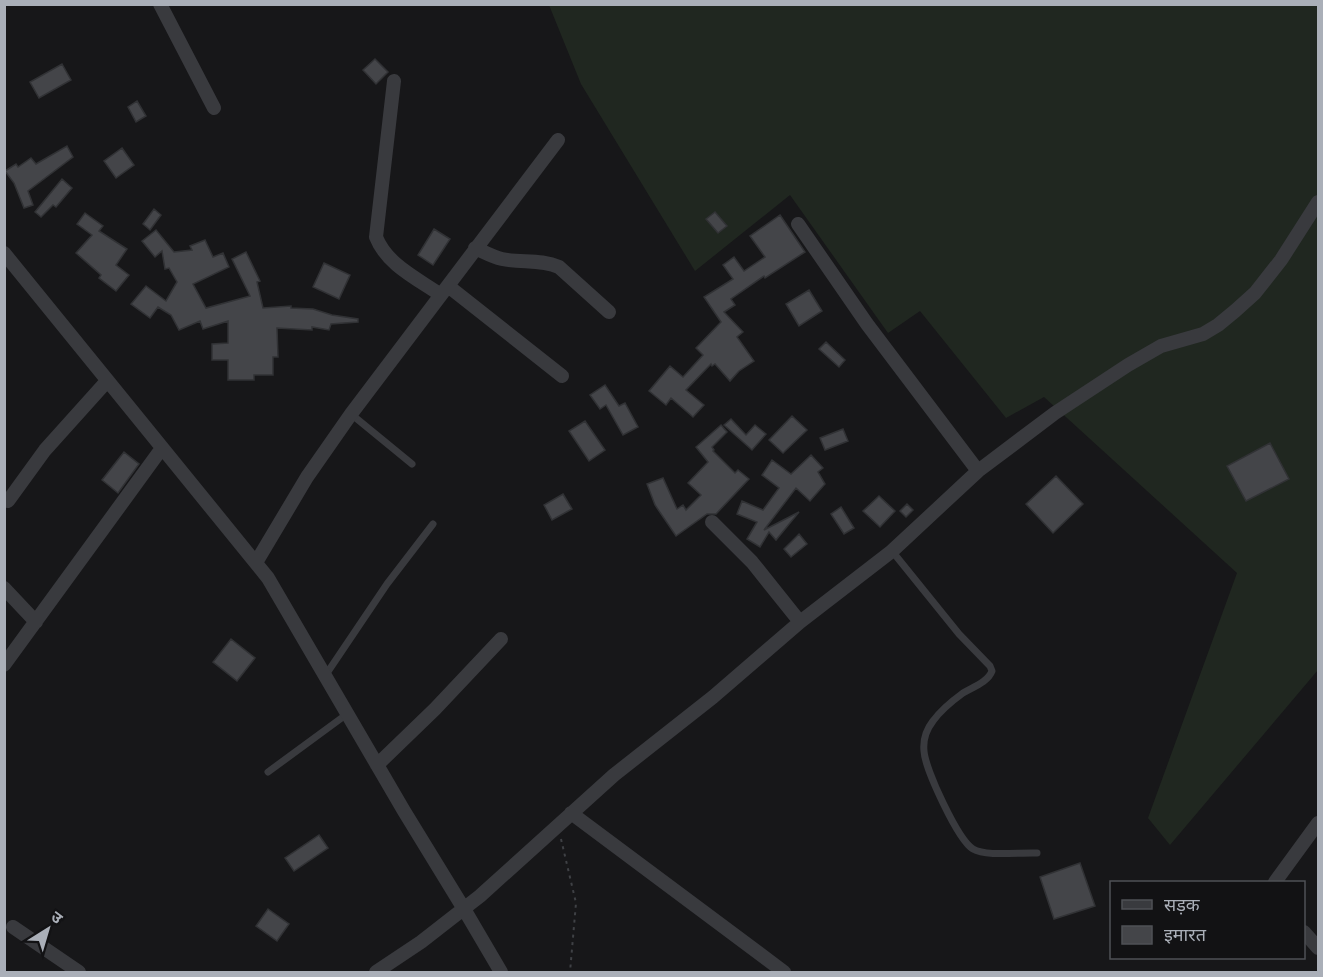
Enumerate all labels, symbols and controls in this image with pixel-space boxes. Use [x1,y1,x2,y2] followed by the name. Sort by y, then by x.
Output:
[1110,881,1305,959] legend
[1164,894,1201,916] text: सड़क
[18,899,78,959] north arrow
[47,907,67,929] text: उ
[1164,924,1207,946] text: इमारत

